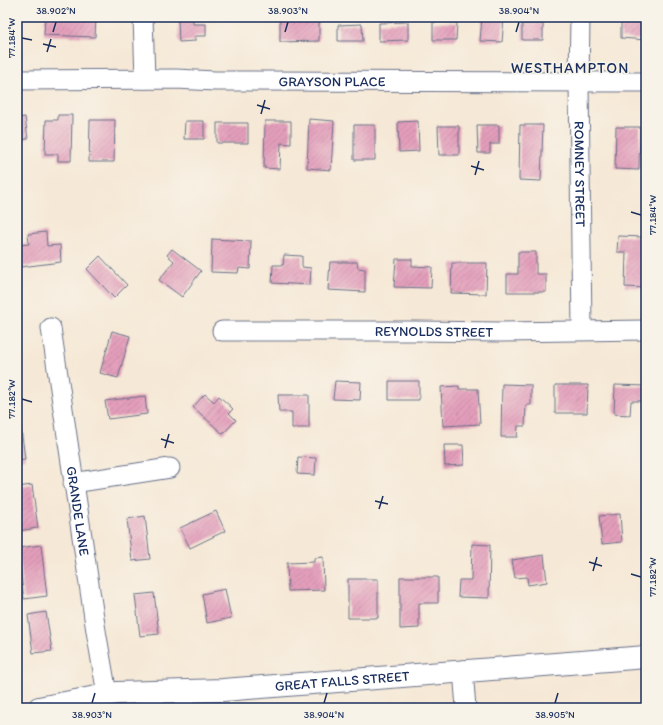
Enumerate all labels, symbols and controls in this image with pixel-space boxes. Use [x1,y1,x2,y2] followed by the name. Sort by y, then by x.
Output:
[36,4,76,17] text: 38.902°N
[268,4,308,17] text: 38.903°N
[499,4,539,17] text: 38.904°N
[5,18,18,58] text: 77.184°W
[511,59,629,77] district label: WESTHAMPTON
[278,73,386,90] street label: GRAYSON PLACE
[571,121,589,227] street label: ROMNEY STREET
[646,195,659,235] text: 77.184°W
[375,323,493,340] street label: REYNOLDS STREET
[5,379,18,419] text: 77.182°W
[63,465,93,557] street label: GRANDE LANE
[646,557,659,597] text: 77.182°W
[274,667,410,694] street label: GREAT FALLS STREET
[72,708,112,721] text: 38.903°N
[304,708,344,721] text: 38.904°N
[535,708,575,721] text: 38.905°N

